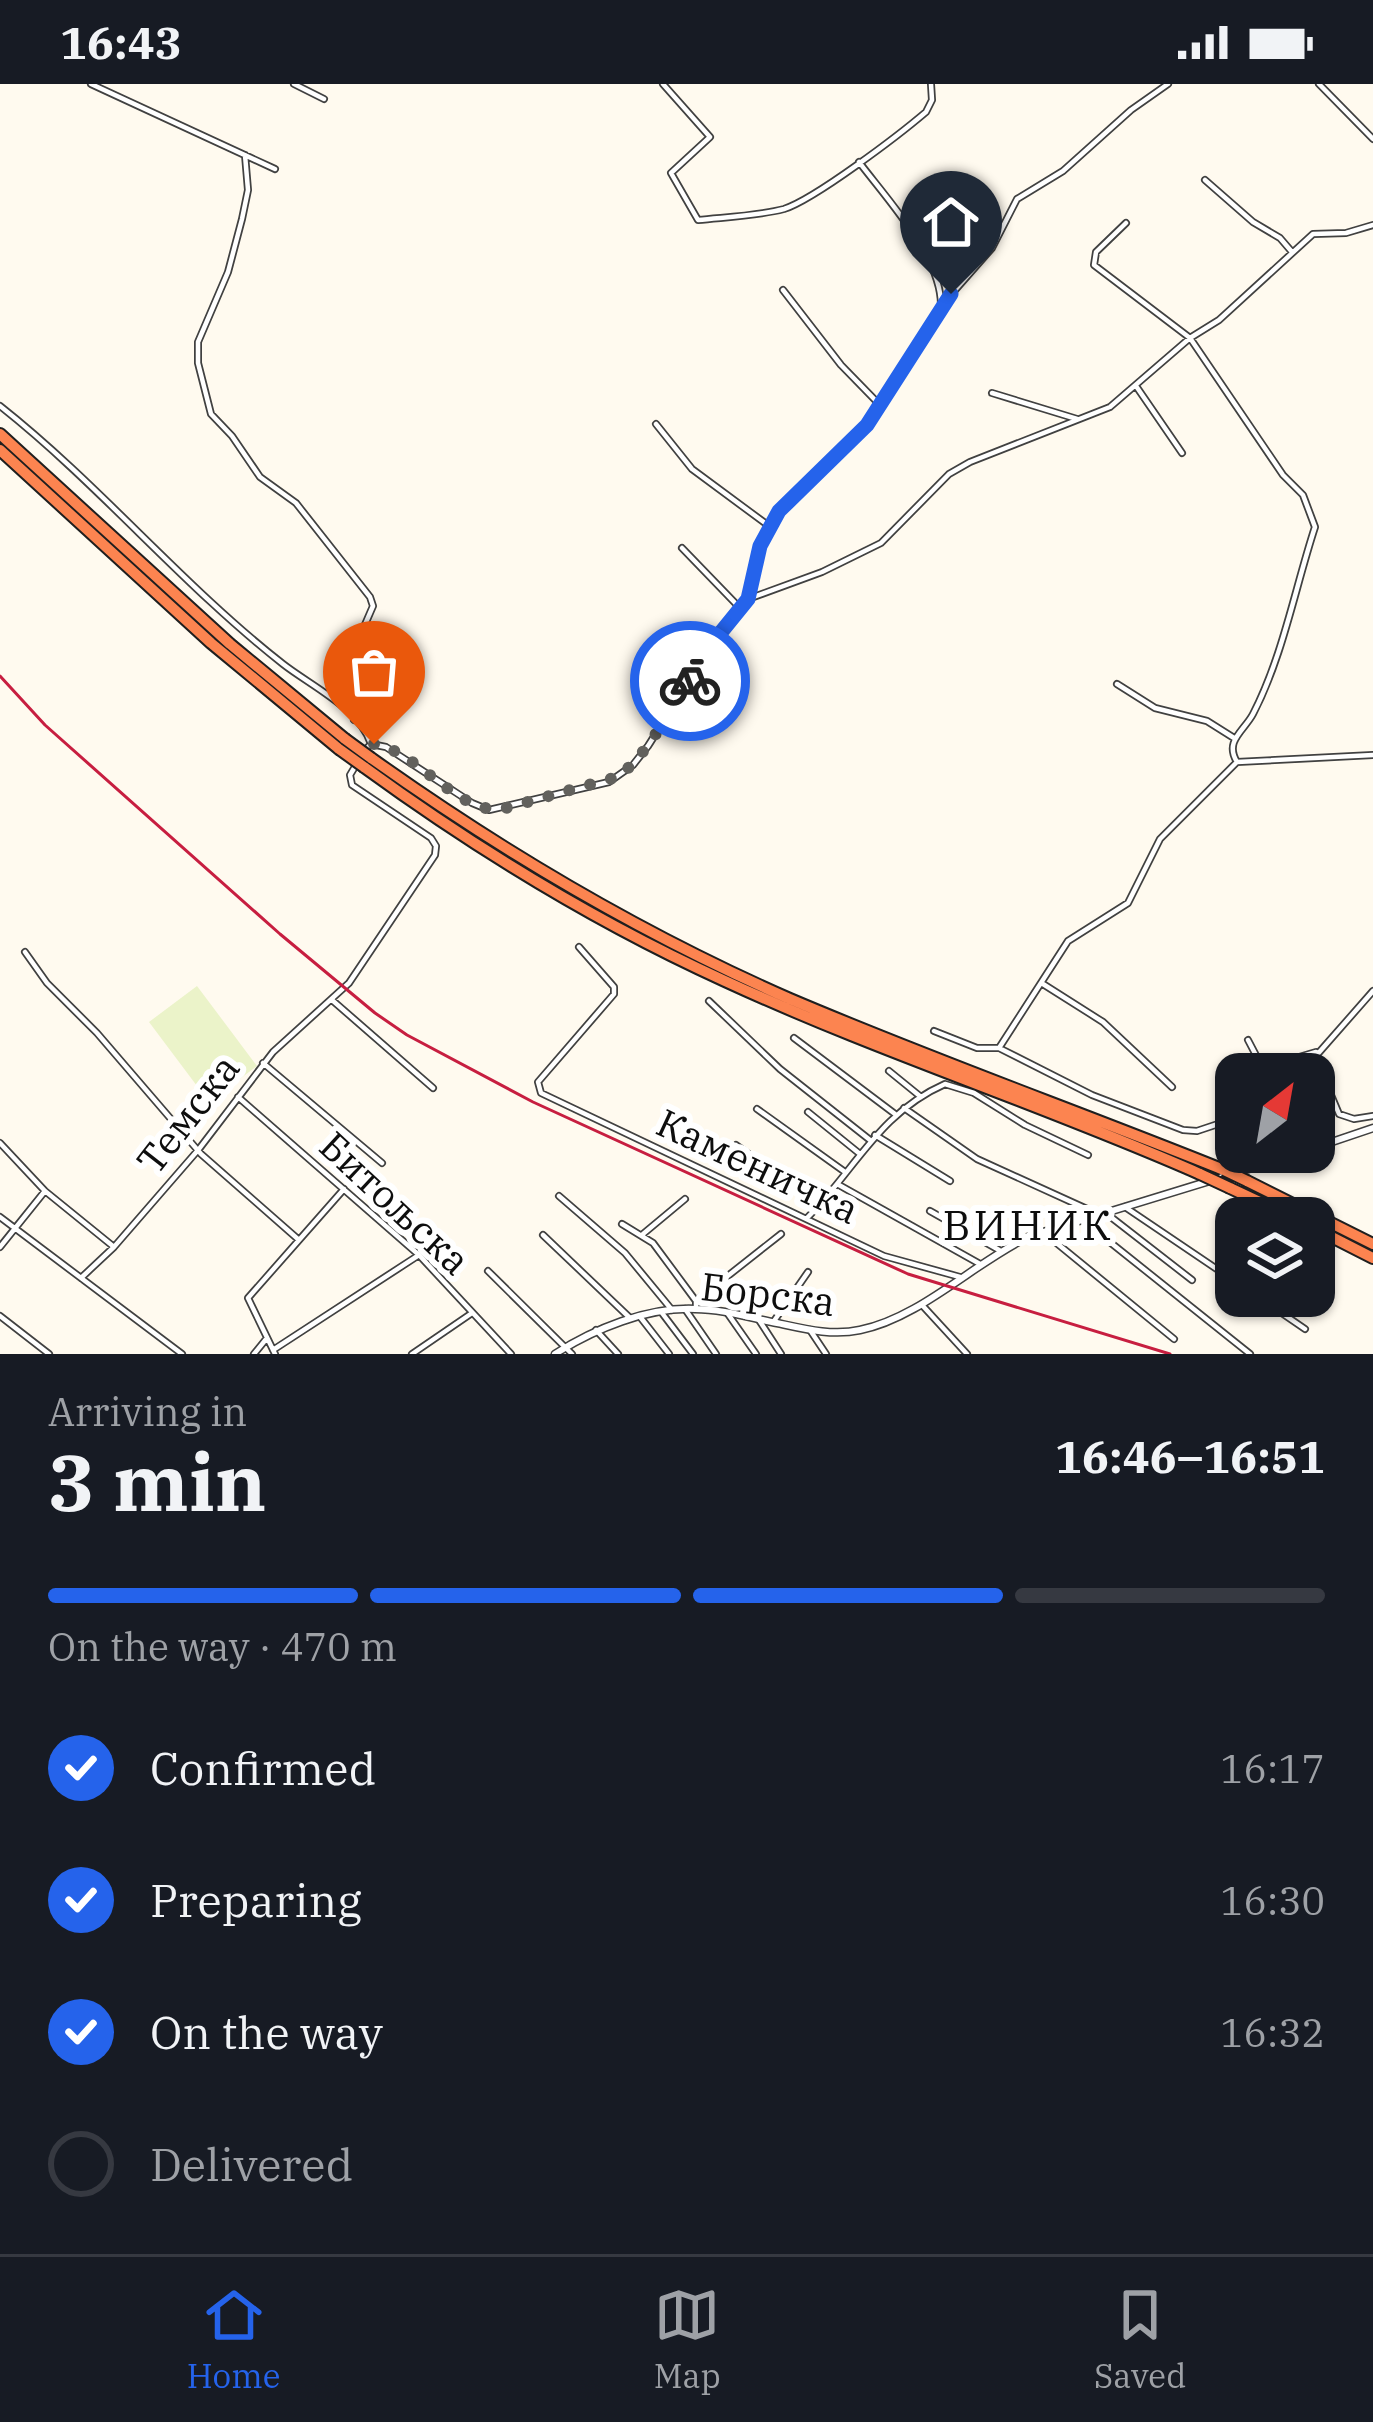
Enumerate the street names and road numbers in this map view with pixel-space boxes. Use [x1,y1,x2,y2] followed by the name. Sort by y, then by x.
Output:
[125,1044,250,1184] street label: Темска
[649,1096,868,1235] street label: Каменичка
[309,1120,481,1285] street label: Битољска
[698,1260,838,1327] street label: Борска

